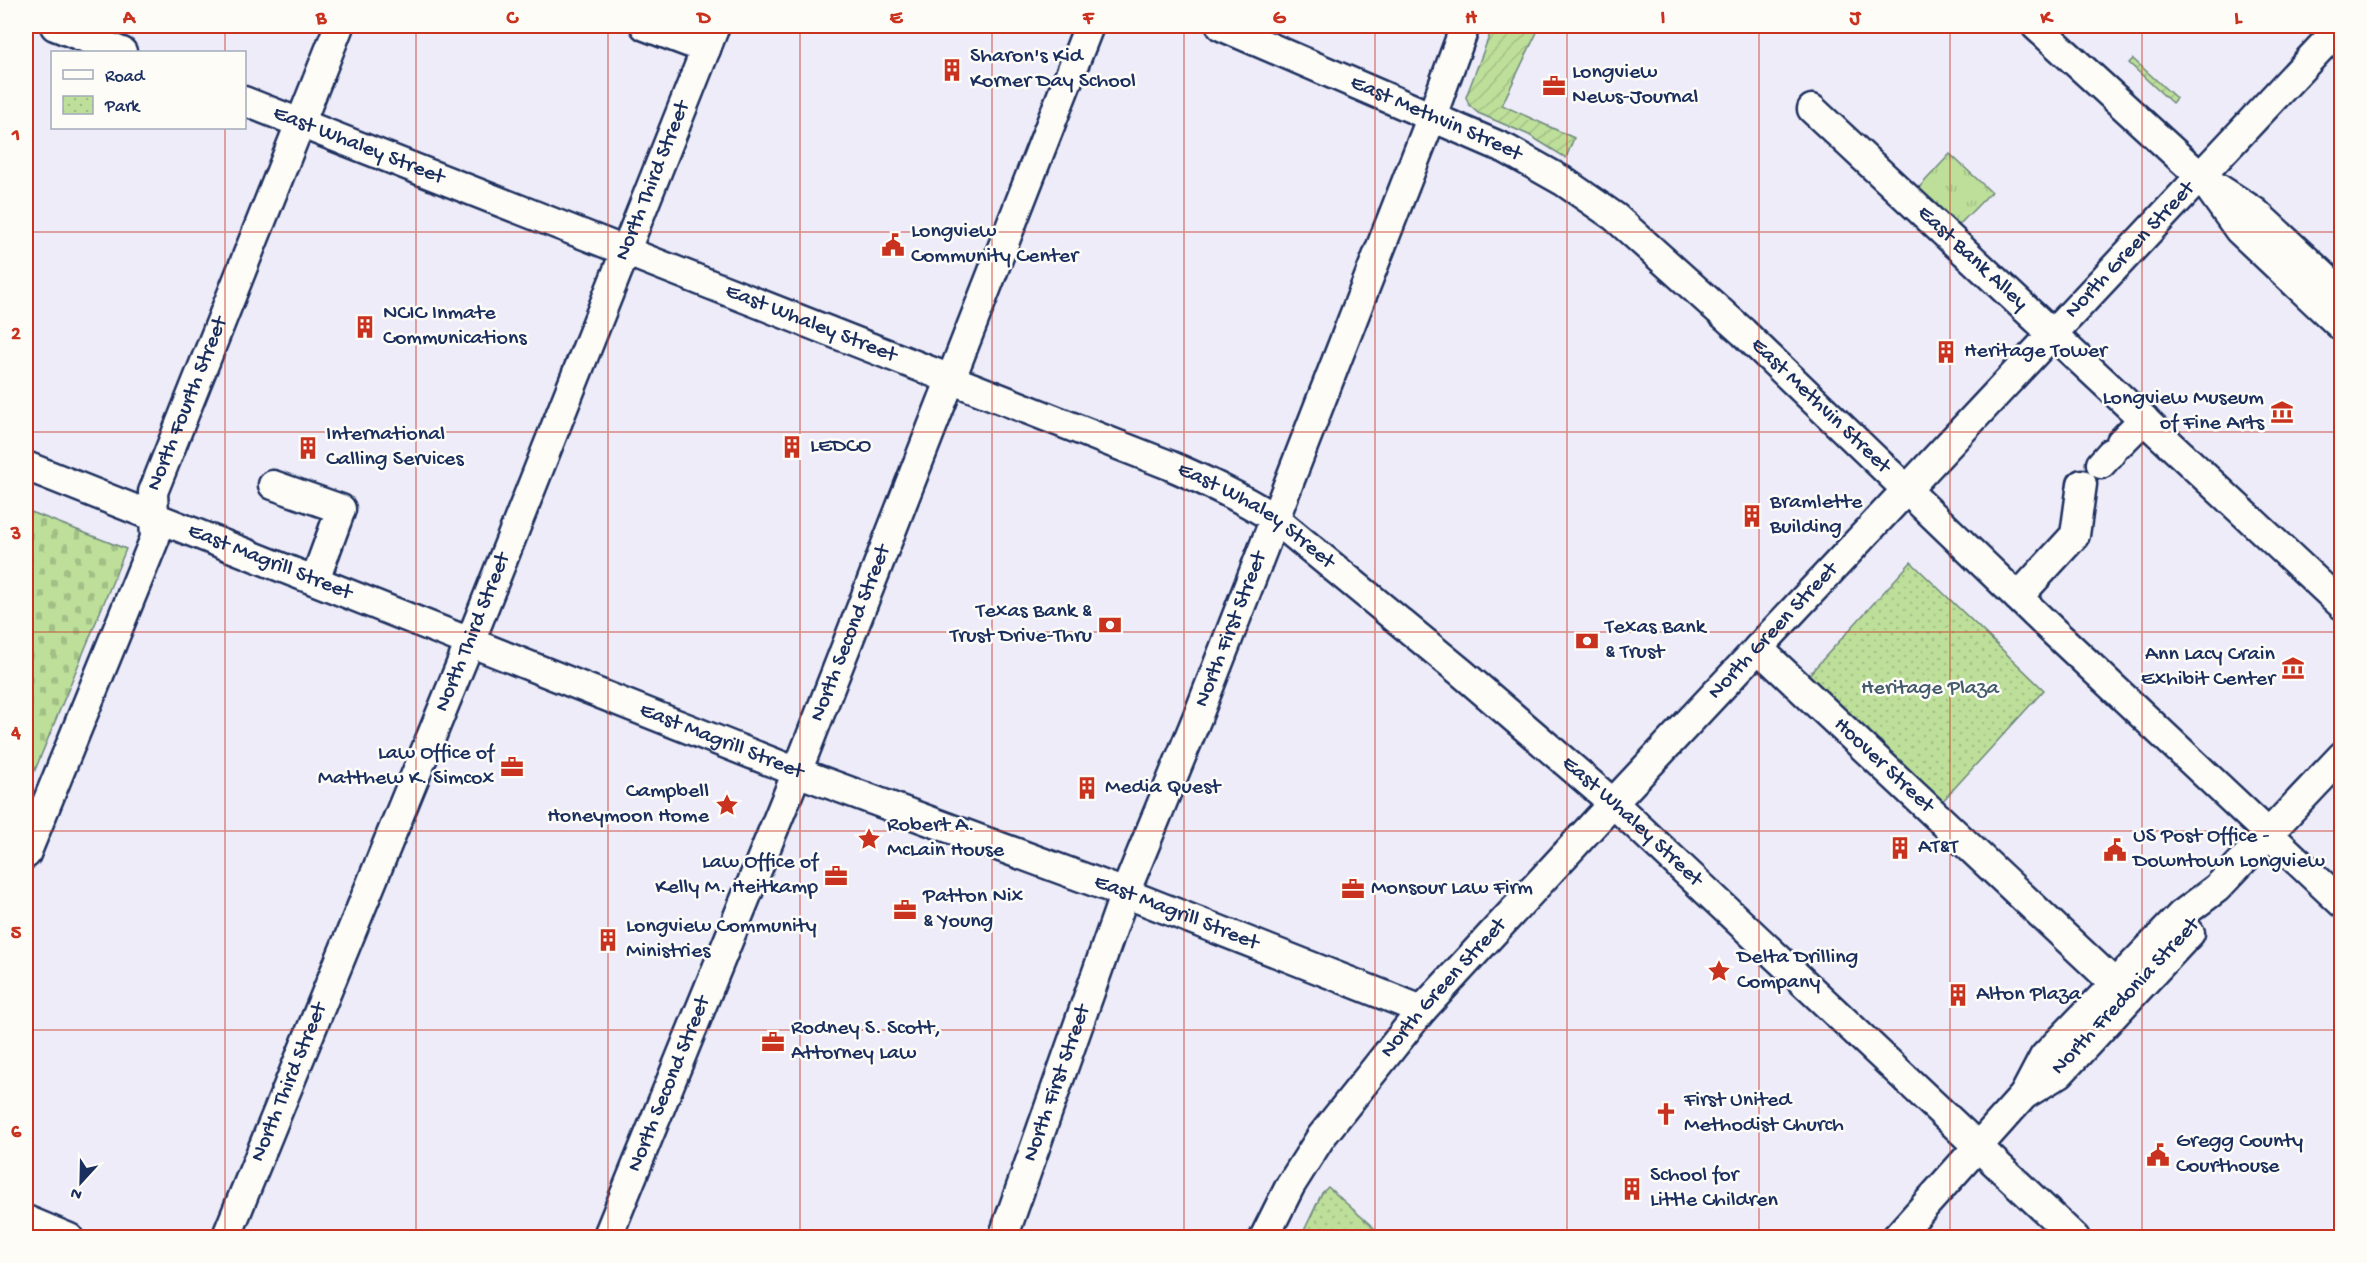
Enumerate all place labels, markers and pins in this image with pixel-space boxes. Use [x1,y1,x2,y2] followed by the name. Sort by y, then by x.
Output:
[970,44,1136,95] place label: Sharon's Kid Korner Day School
[939,57,965,83] building icon: Sharon's Kid Korner Day School
[1572,60,1699,111] place label: Longview News-Journal
[1541,73,1567,99] office icon: Longview News-Journal
[911,219,1080,270] place label: Longview Community Center
[880,232,906,258] public building icon: Longview Community Center
[383,301,527,352] place label: NCIC Inmate Communications
[352,314,378,340] building icon: NCIC Inmate Communications
[1933,339,1959,365] building icon: Heritage Tower
[1964,339,2109,365] place label: Heritage Tower
[2102,386,2265,437] place label: Longview Museum of Fine Arts
[2269,399,2295,425] museum icon: Longview Museum of Fine Arts
[326,422,464,473] place label: International Calling Services
[779,434,805,460] building icon: LEDCO
[810,434,871,460] place label: LEDCO
[295,435,321,461] building icon: International Calling Services
[1769,490,1863,541] place label: Bramlette Building
[1739,503,1765,529] building icon: Bramlette Building
[948,599,1092,650] place label: Texas Bank & Trust Drive-Thru
[1097,612,1123,638] bank icon: Texas Bank & Trust Drive-Thru
[1603,615,1708,666] place label: Texas Bank & Trust
[1574,628,1600,654] bank icon: Texas Bank & Trust
[2141,642,2277,693] place label: Ann Lacy Crain Exhibit Center
[2280,655,2306,681] museum icon: Ann Lacy Crain Exhibit Center
[318,741,496,792] place label: Law Office of Matthew K. Simcox
[499,754,525,780] office icon: Law Office of Matthew K. Simcox
[1074,775,1100,801] building icon: Media Quest
[1105,775,1222,801] place label: Media Quest
[547,779,710,830] place label: Campbell Honeymoon Home
[714,792,740,818] place icon: Campbell Honeymoon Home
[887,813,1005,864] place label: Robert A. McLain House
[2131,824,2325,875] place label: US Post Office - Downtown Longview
[856,826,882,852] place icon: Robert A. McLain House
[1887,835,1913,861] building icon: AT&T
[1918,835,1960,861] place label: AT&T
[2102,837,2128,863] public building icon: US Post Office - Downtown Longview
[655,850,820,901] place label: Law Office of Kelly M. Heitkamp
[823,863,849,889] office icon: Law Office of Kelly M. Heitkamp
[1340,876,1366,902] office icon: Monsour Law Firm
[1371,876,1533,902] place label: Monsour Law Firm
[922,884,1024,935] place label: Patton Nix & Young
[892,897,918,923] office icon: Patton Nix & Young
[626,914,817,965] place label: Longview Community Ministries
[595,927,621,953] building icon: Longview Community Ministries
[1735,945,1858,996] place label: Delta Drilling Company
[1706,958,1732,984] place icon: Delta Drilling Company
[1945,982,1971,1008] building icon: Alton Plaza
[1976,982,2082,1008] place label: Alton Plaza
[791,1016,941,1067] place label: Rodney S. Scott, Attorney Law
[760,1029,786,1055] office icon: Rodney S. Scott, Attorney Law
[1683,1088,1844,1139] place label: First United Methodist Church
[1653,1101,1679,1127] church icon: First United Methodist Church
[2176,1129,2303,1180] place label: Gregg County Courthouse
[2145,1142,2171,1168] public building icon: Gregg County Courthouse
[1650,1163,1779,1214] place label: School for Little Children
[1619,1176,1645,1202] building icon: School for Little Children

